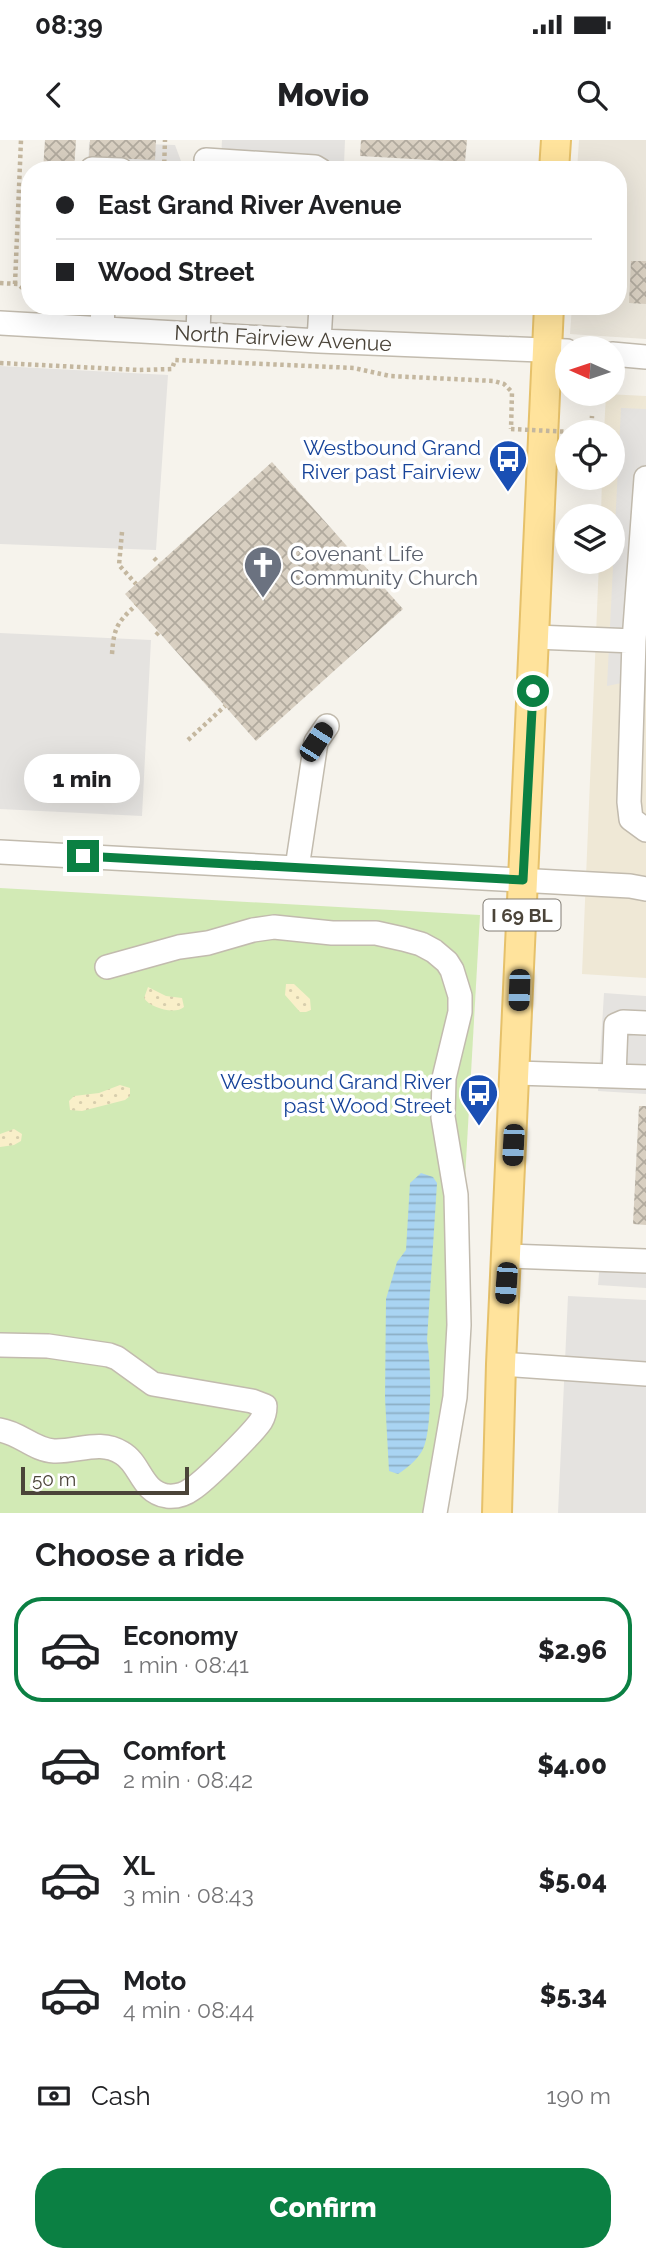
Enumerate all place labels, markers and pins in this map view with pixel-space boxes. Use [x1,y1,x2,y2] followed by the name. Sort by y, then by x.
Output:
[301,435,481,484] place label: Westbound Grand River past Fairview
[487,438,529,493] bus stop icon: Westbound Grand River past Fairview
[290,541,478,590] place label: Covenant Life Community Church
[242,544,284,599] church icon: Covenant Life Community Church
[220,1069,453,1118] place label: Westbound Grand River past Wood Street
[458,1072,500,1127] bus stop icon: Westbound Grand River past Wood Street

